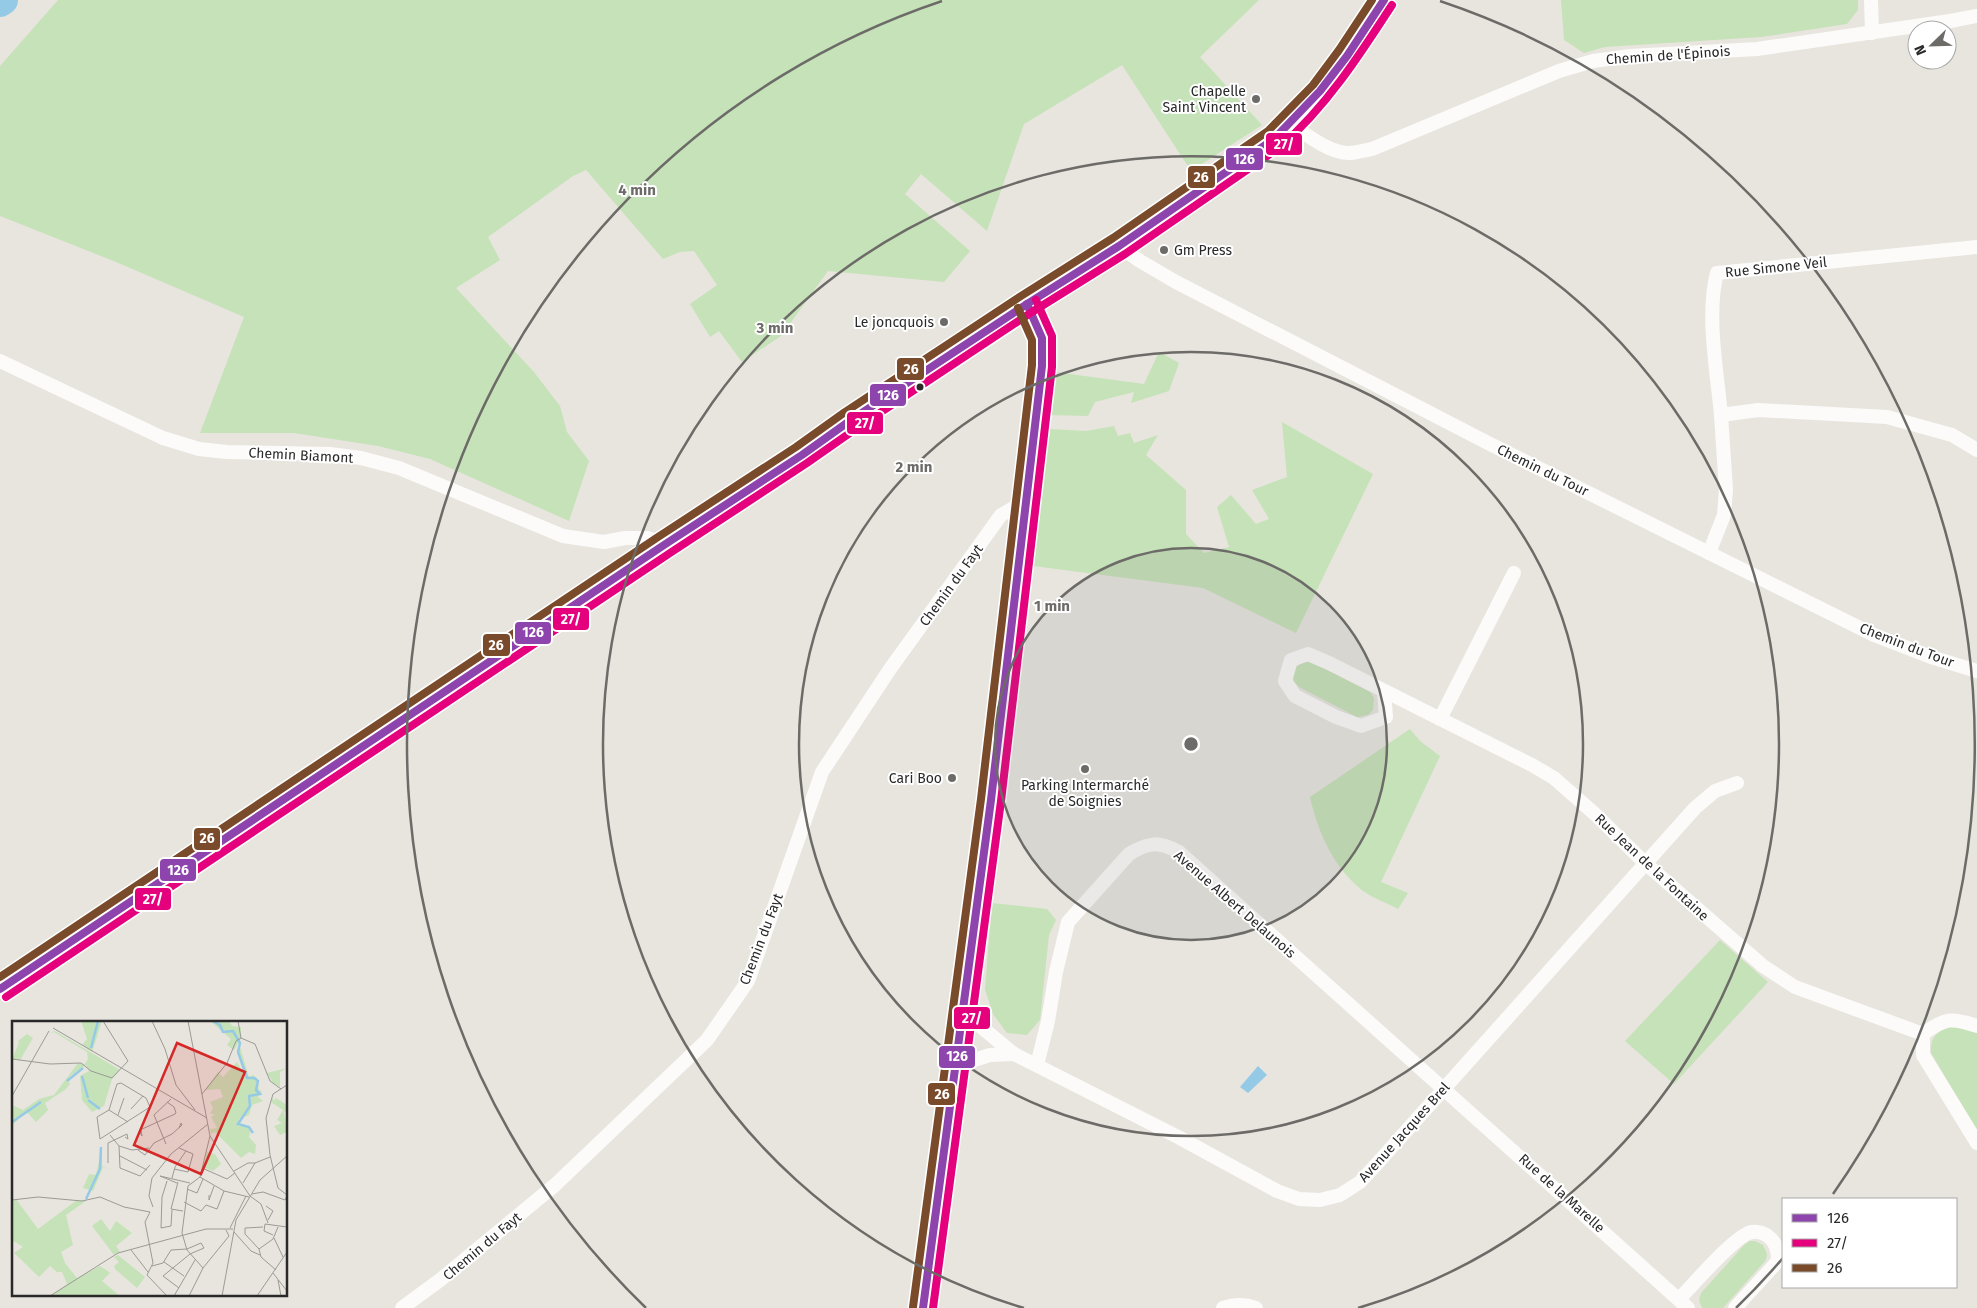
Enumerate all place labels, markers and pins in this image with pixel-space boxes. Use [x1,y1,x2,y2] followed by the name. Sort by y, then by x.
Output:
[1163,83,1247,116] place label: Chapelle Saint Vincent
[1250,93,1262,105] marker: Chapelle Saint Vincent
[1174,242,1232,259] place label: Gm Press
[1158,244,1170,256] marker: Gm Press
[854,314,934,331] place label: Le joncquois
[938,316,950,328] marker: Le joncquois
[915,382,925,392] unlabelled marker
[1182,735,1200,753] centre of rings
[1079,763,1091,775] marker: Parking Intermarché de Soignies
[889,770,942,787] place label: Cari Boo
[946,772,958,784] marker: Cari Boo
[1021,777,1149,810] place label: Parking Intermarché de Soignies

